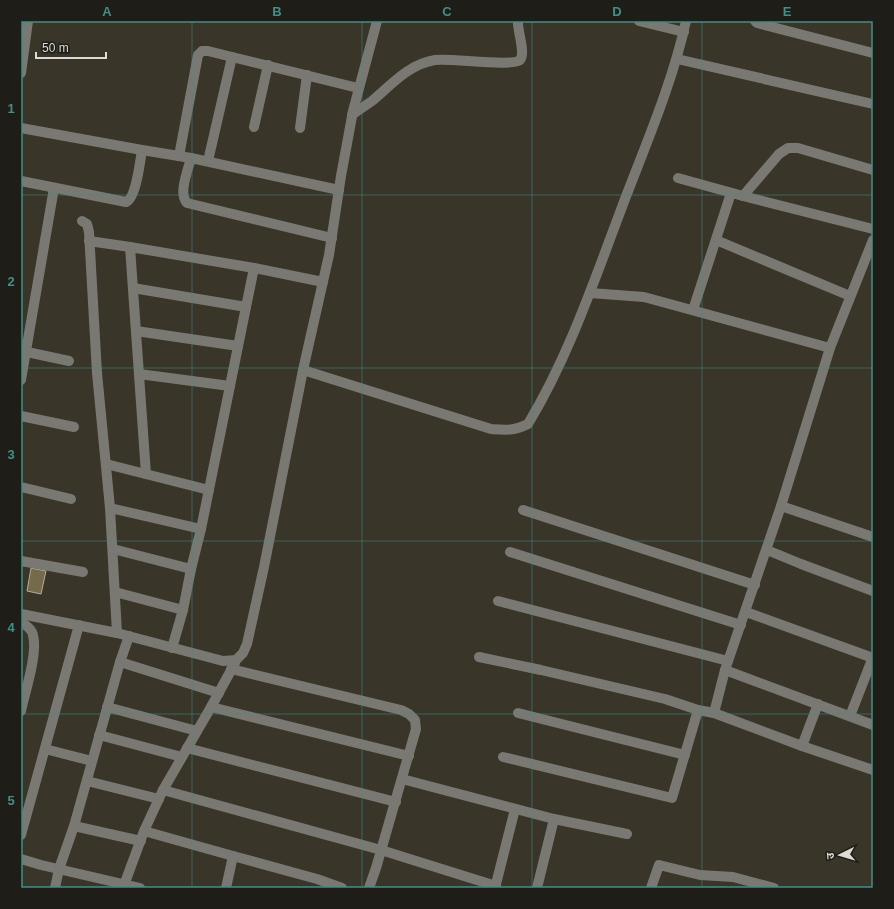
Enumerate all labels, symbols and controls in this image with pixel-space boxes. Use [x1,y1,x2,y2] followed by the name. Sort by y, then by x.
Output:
[102,4,112,19] text: A
[272,4,282,19] text: B
[442,4,452,19] text: C
[612,4,622,19] text: D
[783,4,792,19] text: E
[36,34,106,60] scale bar
[42,41,69,55] text: 50 m
[7,101,15,116] text: 1
[7,274,15,289] text: 2
[7,447,15,462] text: 3
[7,620,15,635] text: 4
[7,793,15,808] text: 5
[820,835,860,875] north arrow
[824,852,836,860] text: उ

